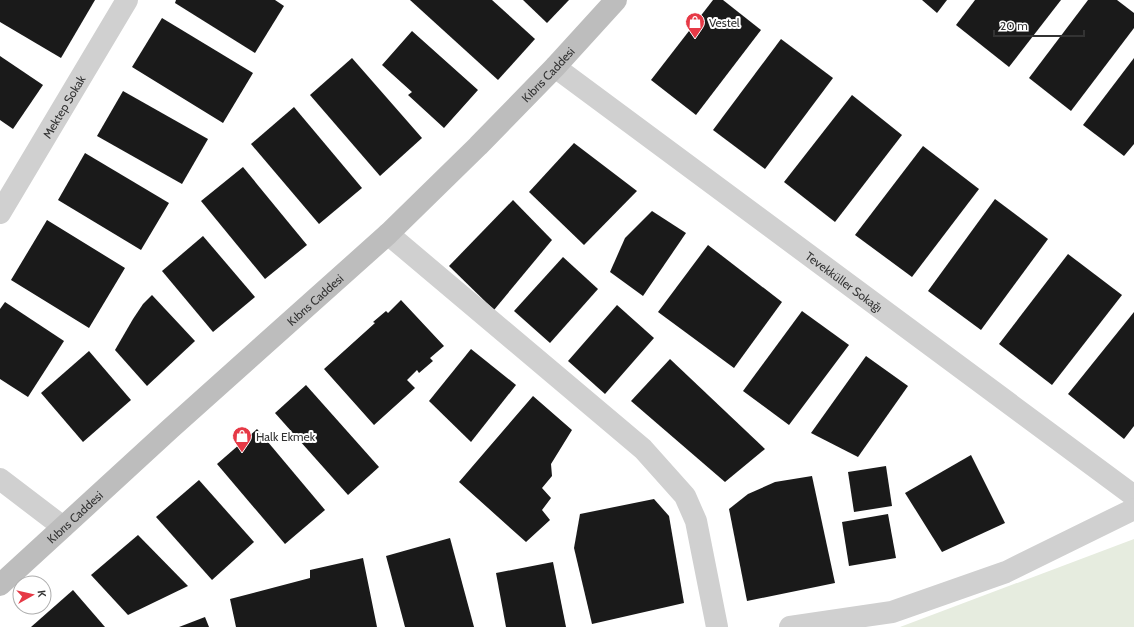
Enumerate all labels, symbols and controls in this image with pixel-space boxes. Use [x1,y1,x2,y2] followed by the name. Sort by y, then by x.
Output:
[684,11,706,39] shop icon: Vestel
[994,12,1084,38] scale bar
[709,15,740,30] place label: Vestel
[1000,18,1028,33] text: 20 m
[518,44,577,105] street label: Kıbrıs Caddesi
[39,72,88,141] street label: Mektep Sokak
[803,248,886,315] street label: Tevekküller Sokağı
[284,270,346,329] street label: Kıbrıs Caddesi
[231,425,253,453] shop icon: Halk Ekmek
[256,429,316,444] place label: Halk Ekmek
[43,487,105,546] street label: Kıbrıs Caddesi
[12,575,52,615] north arrow
[34,589,49,598] text: K

